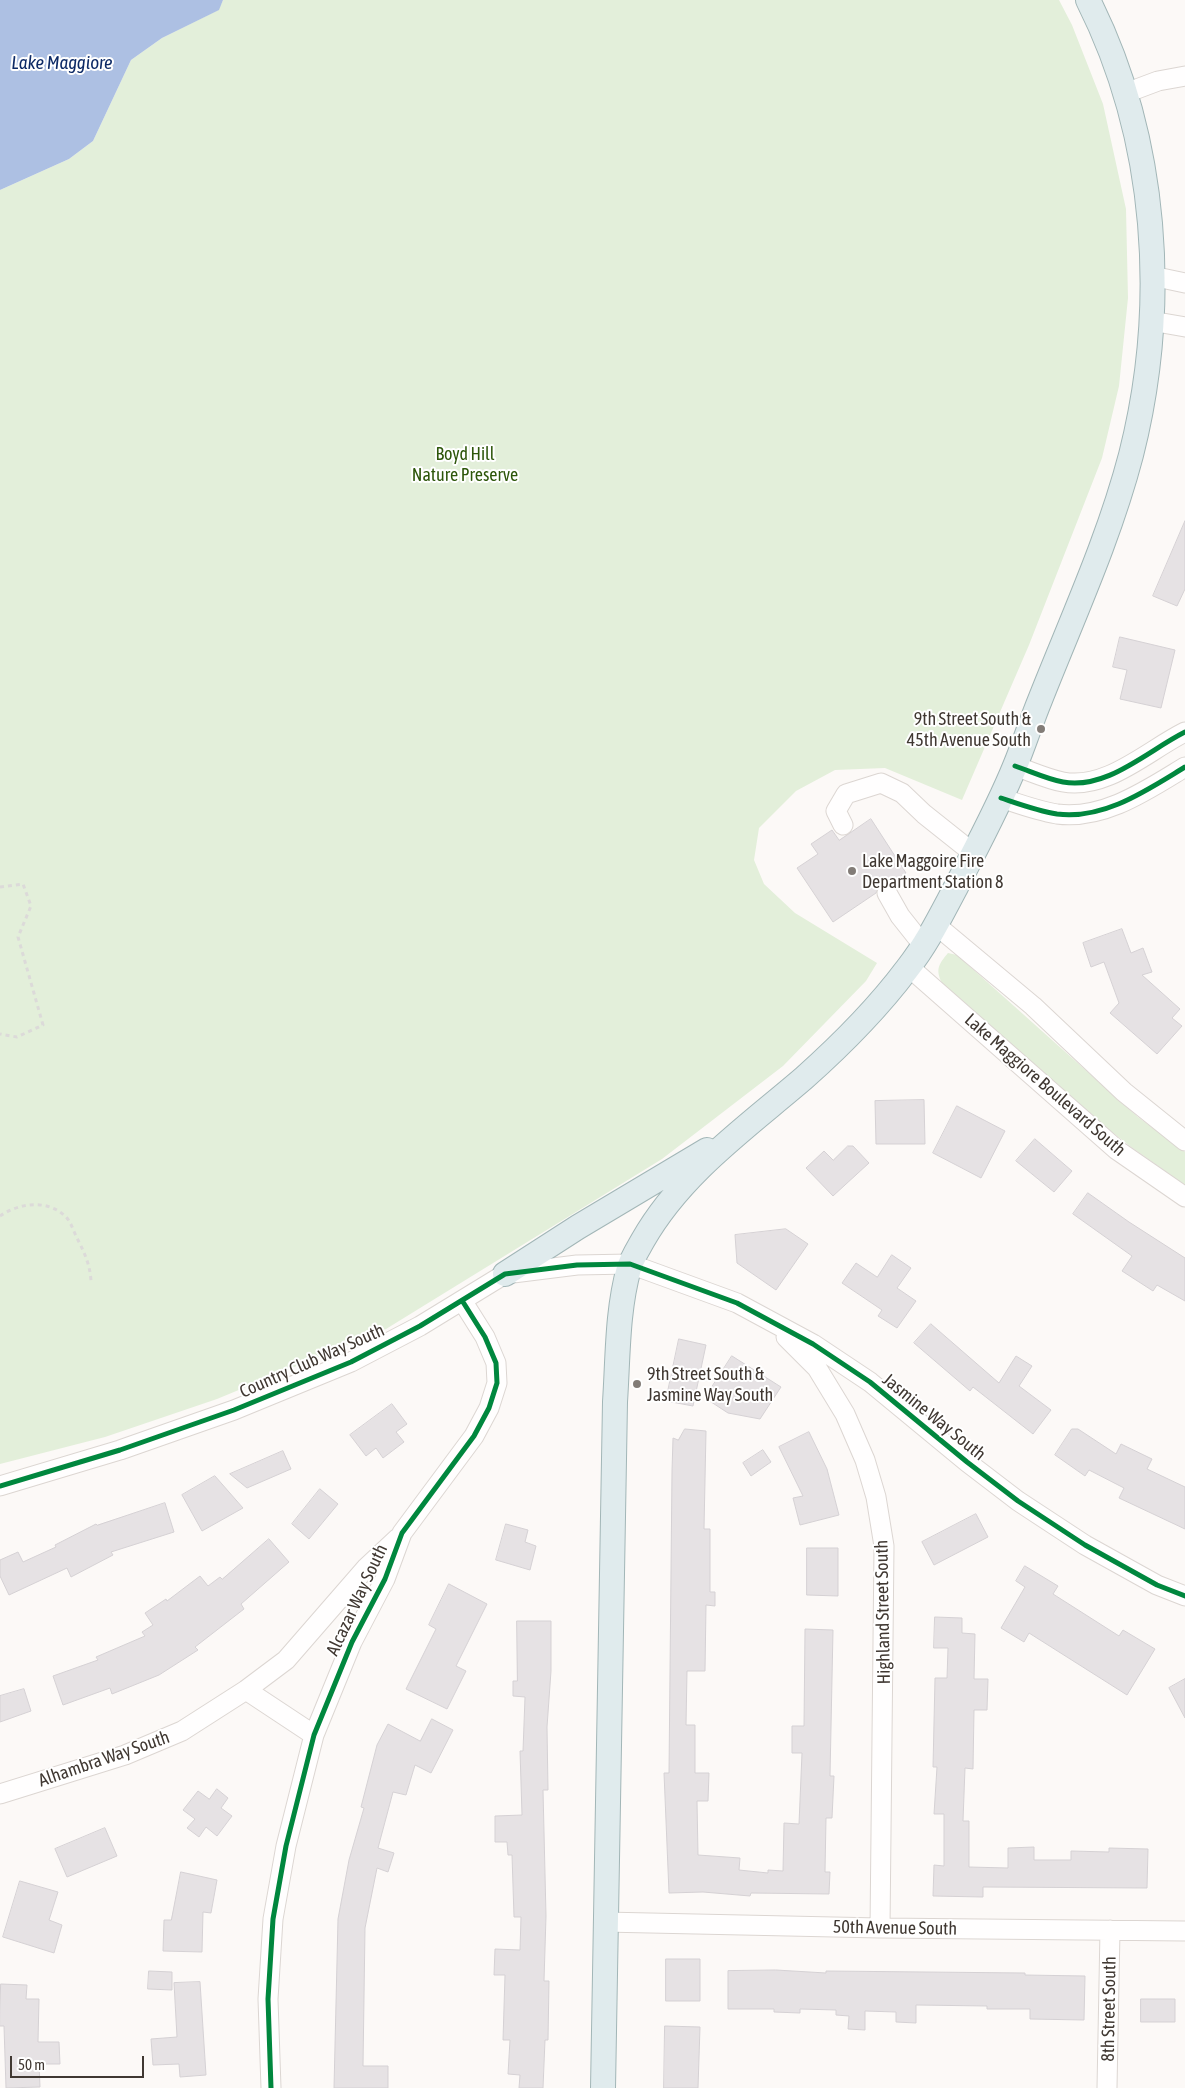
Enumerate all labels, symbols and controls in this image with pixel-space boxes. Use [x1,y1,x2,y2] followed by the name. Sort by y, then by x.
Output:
[11,52,113,74] water label: Lake Maggiore
[412,443,518,486] park label: Boyd Hill Nature Preserve
[907,708,1031,751] place label: 9th Street South & 45th Avenue South
[1035,723,1047,735] marker: 9th Street South & 45th Avenue South
[862,850,1004,892] place label: Lake Maggoire Fire Department Station 8
[846,865,858,877] marker: Lake Maggoire Fire Department Station 8
[960,1009,1130,1161] street label: Lake Maggiore Boulevard South
[236,1319,388,1403] street label: Country Club Way South
[647,1363,773,1406] place label: 9th Street South & Jasmine Way South
[878,1369,990,1465] street label: Jasmine Way South
[631,1378,643,1390] marker: 9th Street South & Jasmine Way South
[871,1540,895,1684] street label: Highland Street South
[322,1541,392,1659] street label: Alcazar Way South
[36,1726,172,1792] street label: Alhambra Way South
[833,1916,957,1940] street label: 50th Avenue South
[1097,1956,1121,2062] street label: 8th Street South
[12,2046,146,2078] scale bar
[18,2056,45,2073] text: 50 m

